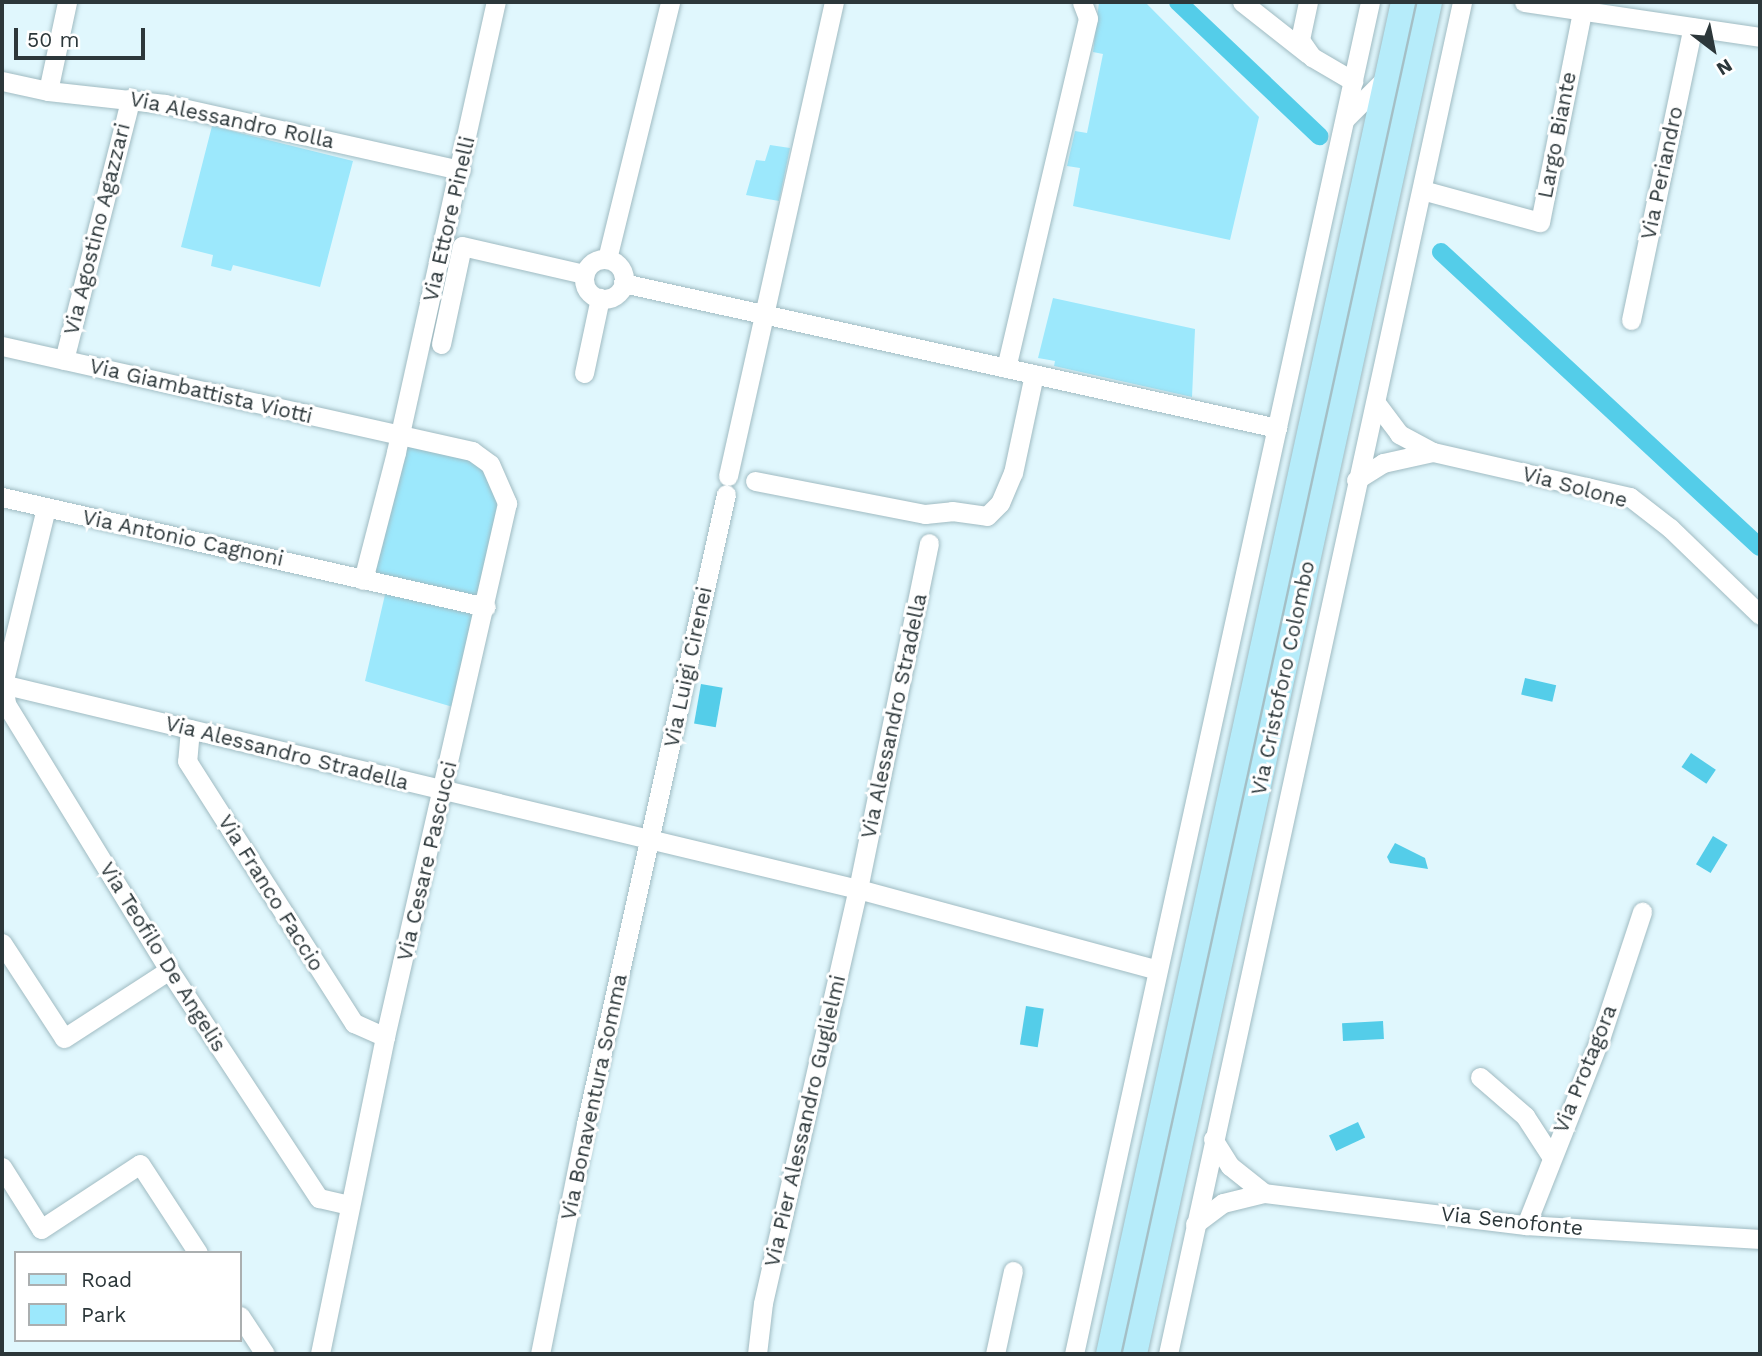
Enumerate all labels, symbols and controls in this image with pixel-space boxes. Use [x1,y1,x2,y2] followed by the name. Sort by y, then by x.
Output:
[18,14,149,58] scale bar
[1678,14,1748,84] north arrow
[27,27,79,52] text: 50 m
[1712,54,1736,81] text: N
[1532,70,1582,200] street label: Largo Biante
[127,86,337,154] street label: Via Alessandro Rolla
[1636,104,1688,242] street label: Via Periandro
[58,119,136,339] street label: Via Agostino Agazzari
[418,134,480,304] street label: Via Ettore Pinelli
[86,353,316,429] street label: Via Giambattista Viotti
[1519,461,1631,513] street label: Via Solone
[79,504,287,572] street label: Via Antonio Cagnoni
[1246,558,1320,798] street label: Via Cristoforo Colombo
[659,584,717,750] street label: Via Luigi Cirenei
[856,590,932,842] street label: Via Alessandro Stradella
[162,710,412,796] street label: Via Alessandro Stradella
[392,758,462,964] street label: Via Cesare Pascucci
[213,810,329,976] street label: Via Franco Faccio
[94,857,232,1057] street label: Via Teofilo De Angelis
[555,971,633,1223] street label: Via Bonaventura Somma
[759,972,851,1270] street label: Via Pier Alessandro Guglielmi
[1548,1001,1622,1137] street label: Via Protagora
[1439,1201,1585,1241] street label: Via Senofonte
[14,1251,242,1342] legend
[81,1267,132,1292] text: Road
[81,1302,126,1327] text: Park

